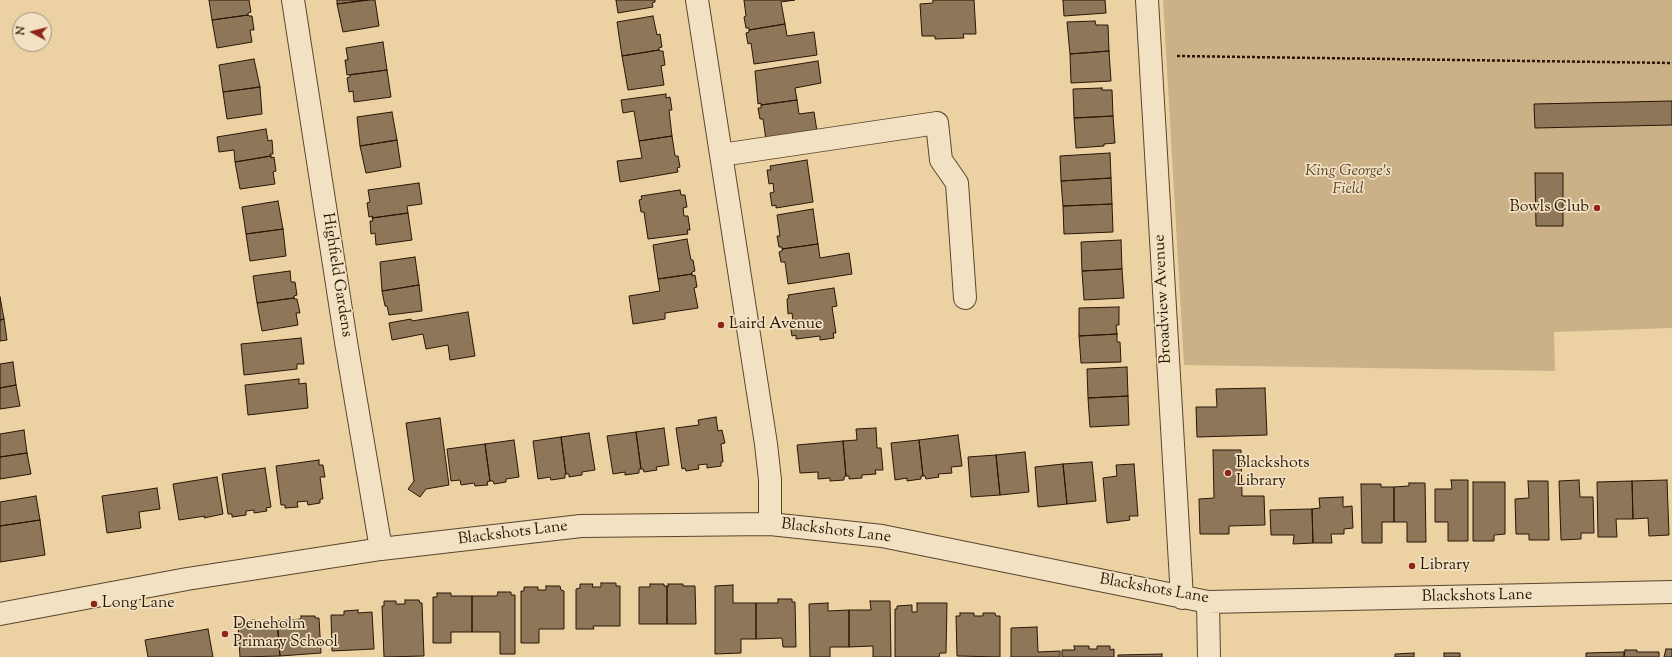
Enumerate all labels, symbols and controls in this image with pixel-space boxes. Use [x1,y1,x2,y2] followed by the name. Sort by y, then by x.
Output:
[12,12,52,52] north arrow
[13,25,30,36] text: N
[1305,162,1391,200] park label: King George's Field
[1510,198,1589,218] place label: Bowls Club
[1592,203,1602,213] marker: Bowls Club
[317,212,355,338] street label: Highfield Gardens
[1151,234,1177,364] street label: Broadview Avenue
[729,315,822,335] place label: Laird Avenue
[716,320,726,330] marker: Laird Avenue
[1236,454,1309,492] place label: Blackshots Library
[1223,468,1233,478] marker: Blackshots Library
[780,516,892,548] street label: Blackshots Lane
[457,518,569,550] street label: Blackshots Lane
[1420,556,1470,576] place label: Library
[1407,561,1417,571] marker: Library
[1098,571,1210,609] street label: Blackshots Lane
[1422,586,1532,608] street label: Blackshots Lane
[102,594,175,614] place label: Long Lane
[89,599,99,609] marker: Long Lane
[233,615,338,653] place label: Deneholm Primary School
[220,629,230,639] marker: Deneholm Primary School

